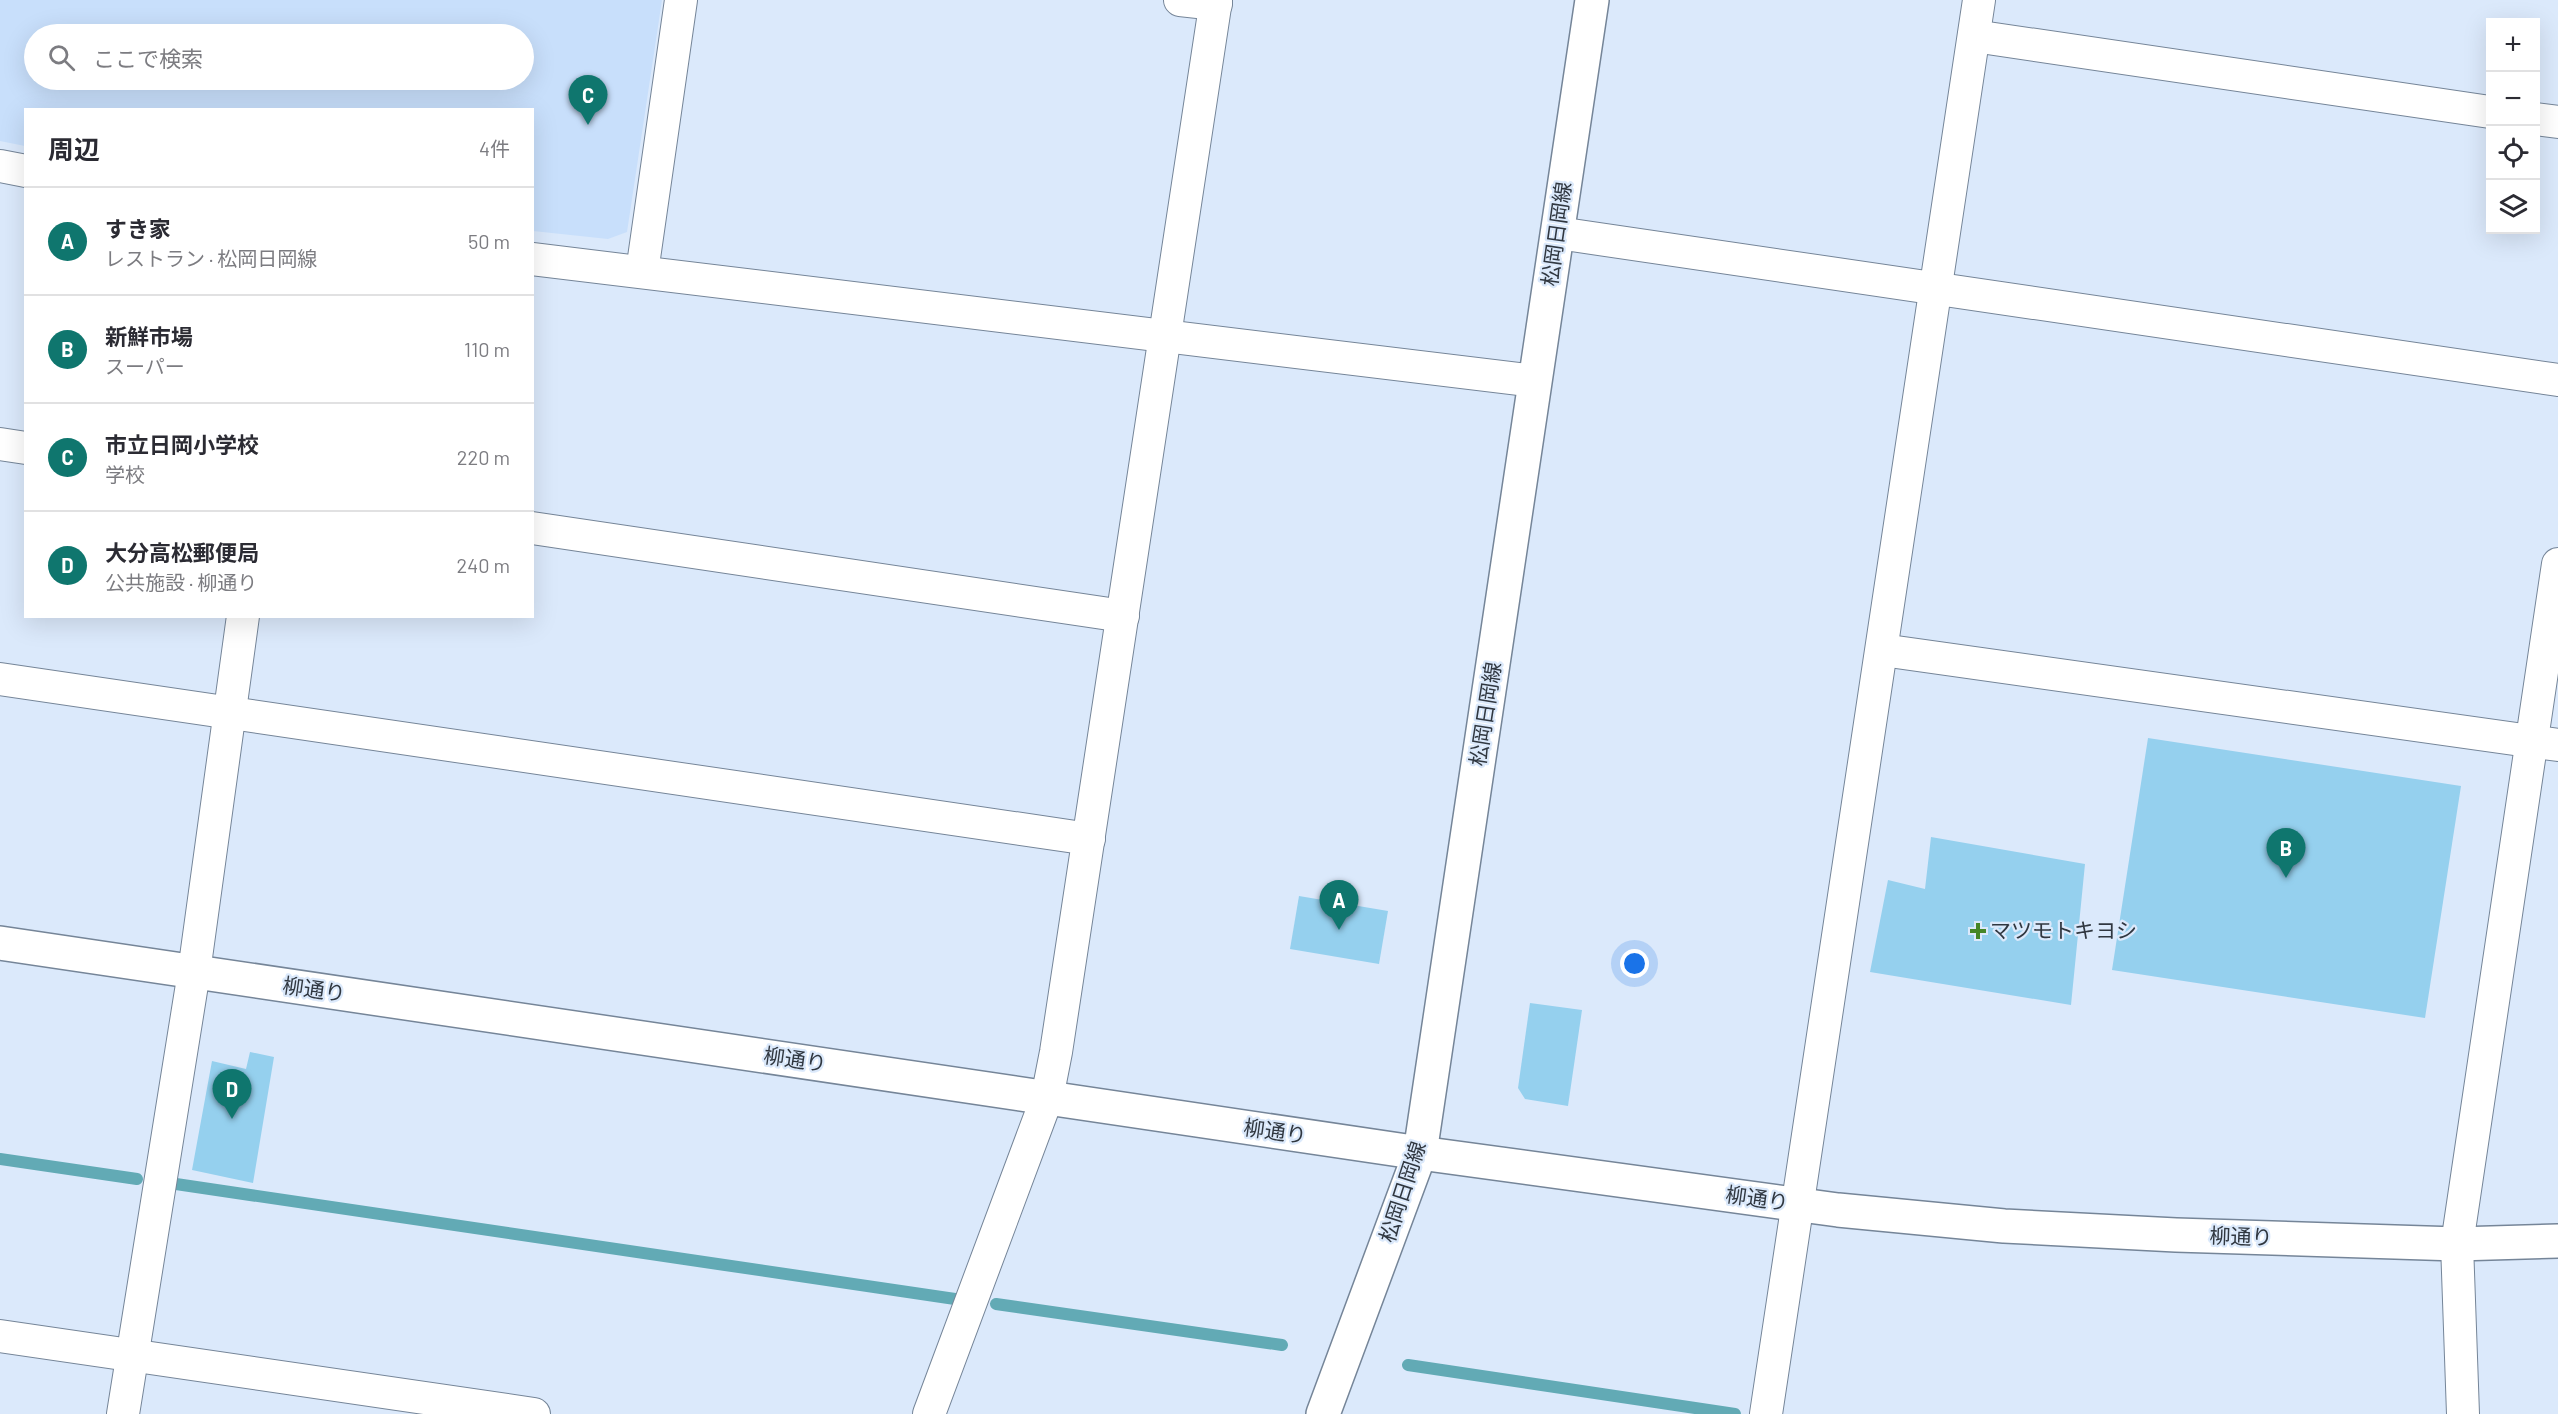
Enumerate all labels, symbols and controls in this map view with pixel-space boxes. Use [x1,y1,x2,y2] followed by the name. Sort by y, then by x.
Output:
[2486,18,2540,234] map controls
[2486,18,2540,72] button: +
[24,24,534,90] search box
[45,41,78,74] icon: search
[93,45,203,71] text: ここで検索
[2486,72,2540,126] button: −
[568,76,608,125] pin: C
[2486,126,2540,180] button: locate
[48,133,100,164] text: 周辺
[479,136,510,160] text: 4件
[1536,180,1575,288] street label: 松岡日岡線
[2486,180,2540,234] button: layers
[105,215,171,241] text: すき家
[61,229,74,253] text: A
[468,229,510,253] text: 50 m
[105,246,317,270] text: レストラン · 松岡日岡線
[105,323,193,349] text: 新鮮市場
[61,337,74,361] text: B
[464,337,510,361] text: 110 m
[105,354,185,378] text: スーパー
[105,431,259,457] text: 市立日岡小学校
[61,445,74,469] text: C
[457,445,510,469] text: 220 m
[105,462,145,486] text: 学校
[105,539,259,565] text: 大分高松郵便局
[61,553,74,577] text: D
[456,553,510,577] text: 240 m
[105,570,257,594] text: 公共施設 · 柳通り
[1464,660,1505,768] street label: 松岡日岡線
[2266,828,2306,878] pin: B
[1320,880,1358,930] pin: A
[1990,917,2137,942] place label: マツモトキヨシ
[1971,924,1985,938] marker: マツモトキヨシ
[1620,949,1649,978] your location
[281,972,347,1005] street label: 柳通り
[762,1042,828,1075] street label: 柳通り
[212,1070,252,1119] pin: D
[1242,1114,1308,1147] street label: 柳通り
[1373,1138,1430,1245] street label: 松岡日岡線
[1724,1181,1790,1214] street label: 柳通り
[2209,1222,2273,1249] street label: 柳通り

